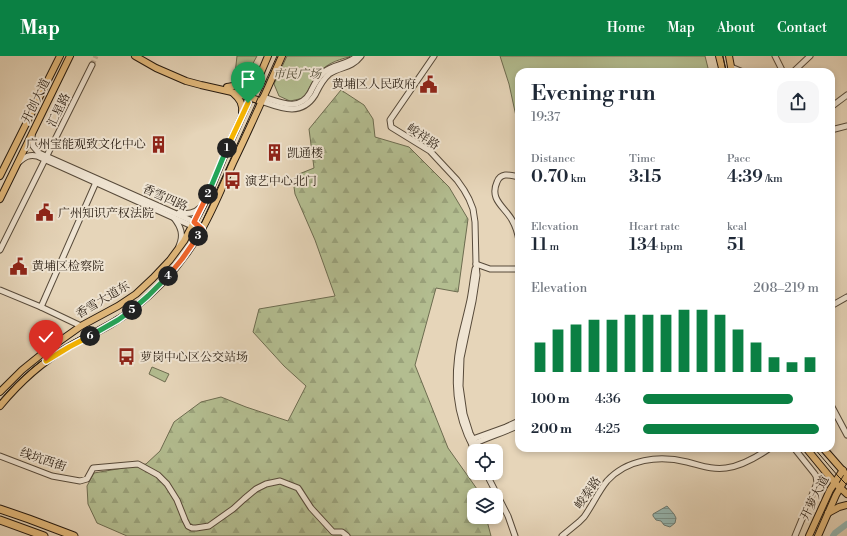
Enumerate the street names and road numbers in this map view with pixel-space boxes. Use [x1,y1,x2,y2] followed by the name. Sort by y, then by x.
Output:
[19,76,53,126] street label: 开创大道
[44,91,74,129] street label: 汇星路
[404,121,442,153] street label: 峻祥路
[140,181,190,215] street label: 香雪四路
[73,278,133,322] street label: 香雪大道东
[18,445,69,475] street label: 线坑西街
[797,473,833,523] street label: 开萝大道
[572,474,604,512] street label: 峻泰路

